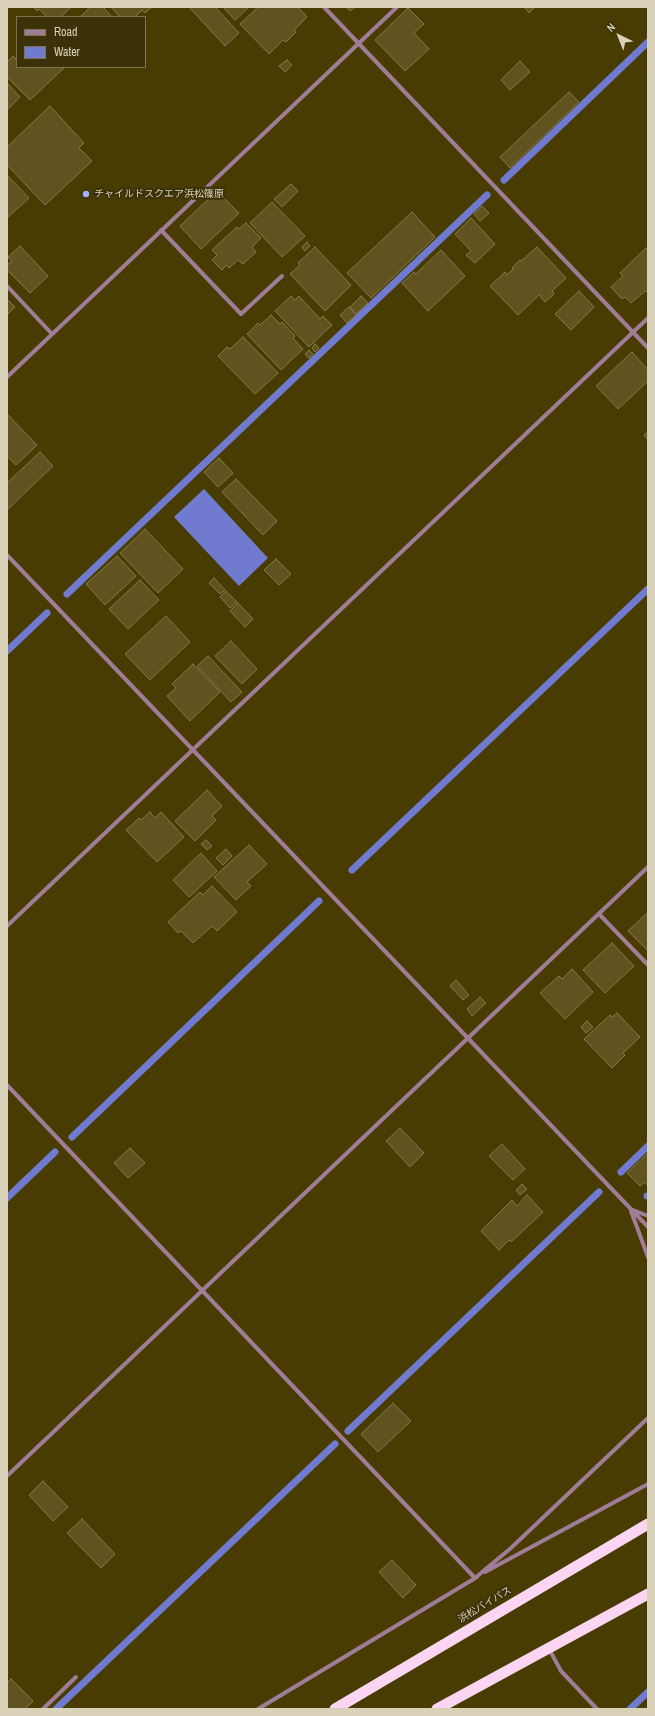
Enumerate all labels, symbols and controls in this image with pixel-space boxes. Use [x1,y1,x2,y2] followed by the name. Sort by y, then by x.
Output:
[16,16,146,68] legend
[599,16,639,56] north arrow
[604,20,618,35] text: N
[54,24,78,40] text: Road
[54,44,80,60] text: Water
[94,188,224,200] place label: チャイルドスクエア浜松篠原
[81,189,91,199] marker: チャイルドスクエア浜松篠原
[456,1584,514,1626] street label: 浜松バイパス

